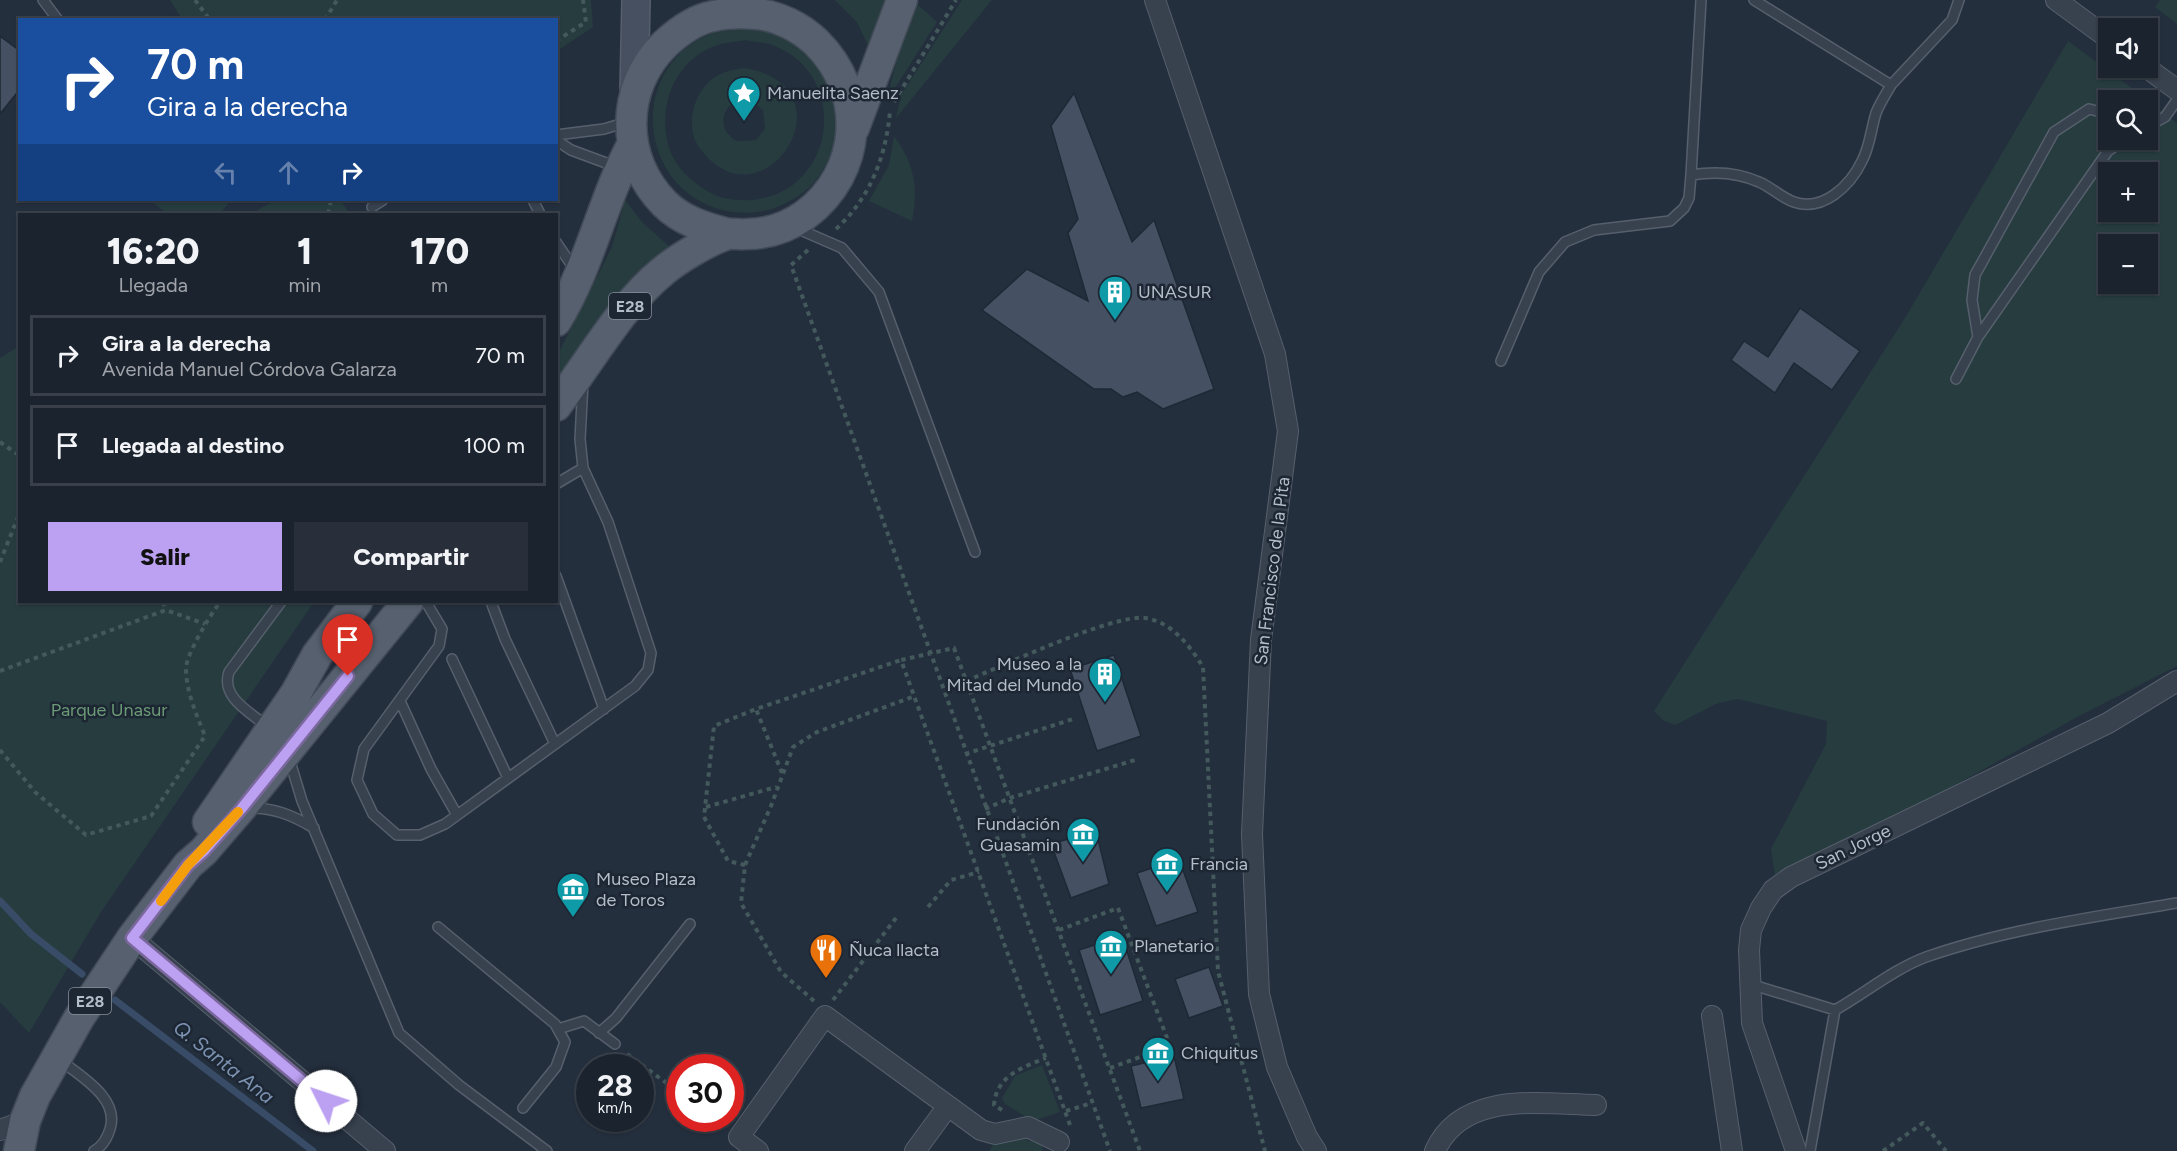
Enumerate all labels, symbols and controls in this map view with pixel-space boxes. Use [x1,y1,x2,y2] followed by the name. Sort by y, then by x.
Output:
[2098,18,2158,294] map controls
[2098,18,2158,78] button: sound
[147,39,244,90] text: 70 m
[48,42,126,120] icon: right
[726,75,762,122] place icon: Manuelita Saenz
[767,82,899,104] place label: Manuelita Saenz
[147,90,348,123] text: Gira a la derecha
[2098,90,2158,150] button: search
[209,156,242,189] icon: left
[272,156,305,189] icon: ahead
[335,156,368,189] icon: right
[2098,162,2158,222] button: +
[107,230,200,273] text: 16:20
[297,230,312,273] text: 1
[410,230,469,273] text: 170
[2098,234,2158,294] button: −
[118,273,188,297] text: Llegada
[288,273,321,297] text: min
[431,273,448,297] text: m
[1097,274,1133,321] building icon: UNASUR
[1138,281,1212,303] place label: UNASUR
[609,293,651,319] road number: E28
[102,330,271,357] text: Gira a la derecha
[51,339,84,372] icon: right
[475,342,525,369] text: 70 m
[102,357,397,381] text: Avenida Manuel Córdova Galarza
[51,429,84,462] icon: arrive
[102,432,284,459] text: Llegada al destino
[464,432,525,459] text: 100 m
[1250,476,1294,666] street label: San Francisco de la Pita
[48,522,282,591] button: Salir
[294,522,528,591] button: Compartir
[322,614,373,676] pin
[331,623,364,656] icon: arrive
[947,653,1082,696] place label: Museo a la Mitad del Mundo
[1087,656,1123,703] building icon: Museo a la Mitad del Mundo
[51,699,167,721] park label: Parque Unasur
[976,813,1060,856] place label: Fundación Guasamin
[1065,816,1101,863] museum icon: Fundación Guasamin
[1812,819,1894,875] street label: San Jorge
[1149,846,1185,893] museum icon: Francia
[1190,853,1248,875] place label: Francia
[596,868,696,911] place label: Museo Plaza de Toros
[555,871,591,918] museum icon: Museo Plaza de Toros
[1093,928,1129,975] museum icon: Planetario
[808,932,844,979] restaurant icon: Ñuca llacta
[1134,935,1214,957] place label: Planetario
[849,939,939,961] place label: Ñuca llacta
[69,988,111,1014] road number: E28
[169,1015,279,1109] water label: Q. Santa Ana
[1140,1035,1176,1082] museum icon: Chiquitus
[1181,1042,1258,1064] place label: Chiquitus
[666,1054,744,1132] speed limit sign: 30
[597,1067,633,1104] text: 28
[294,1069,358,1133] position arrow
[598,1099,632,1117] text: km/h

